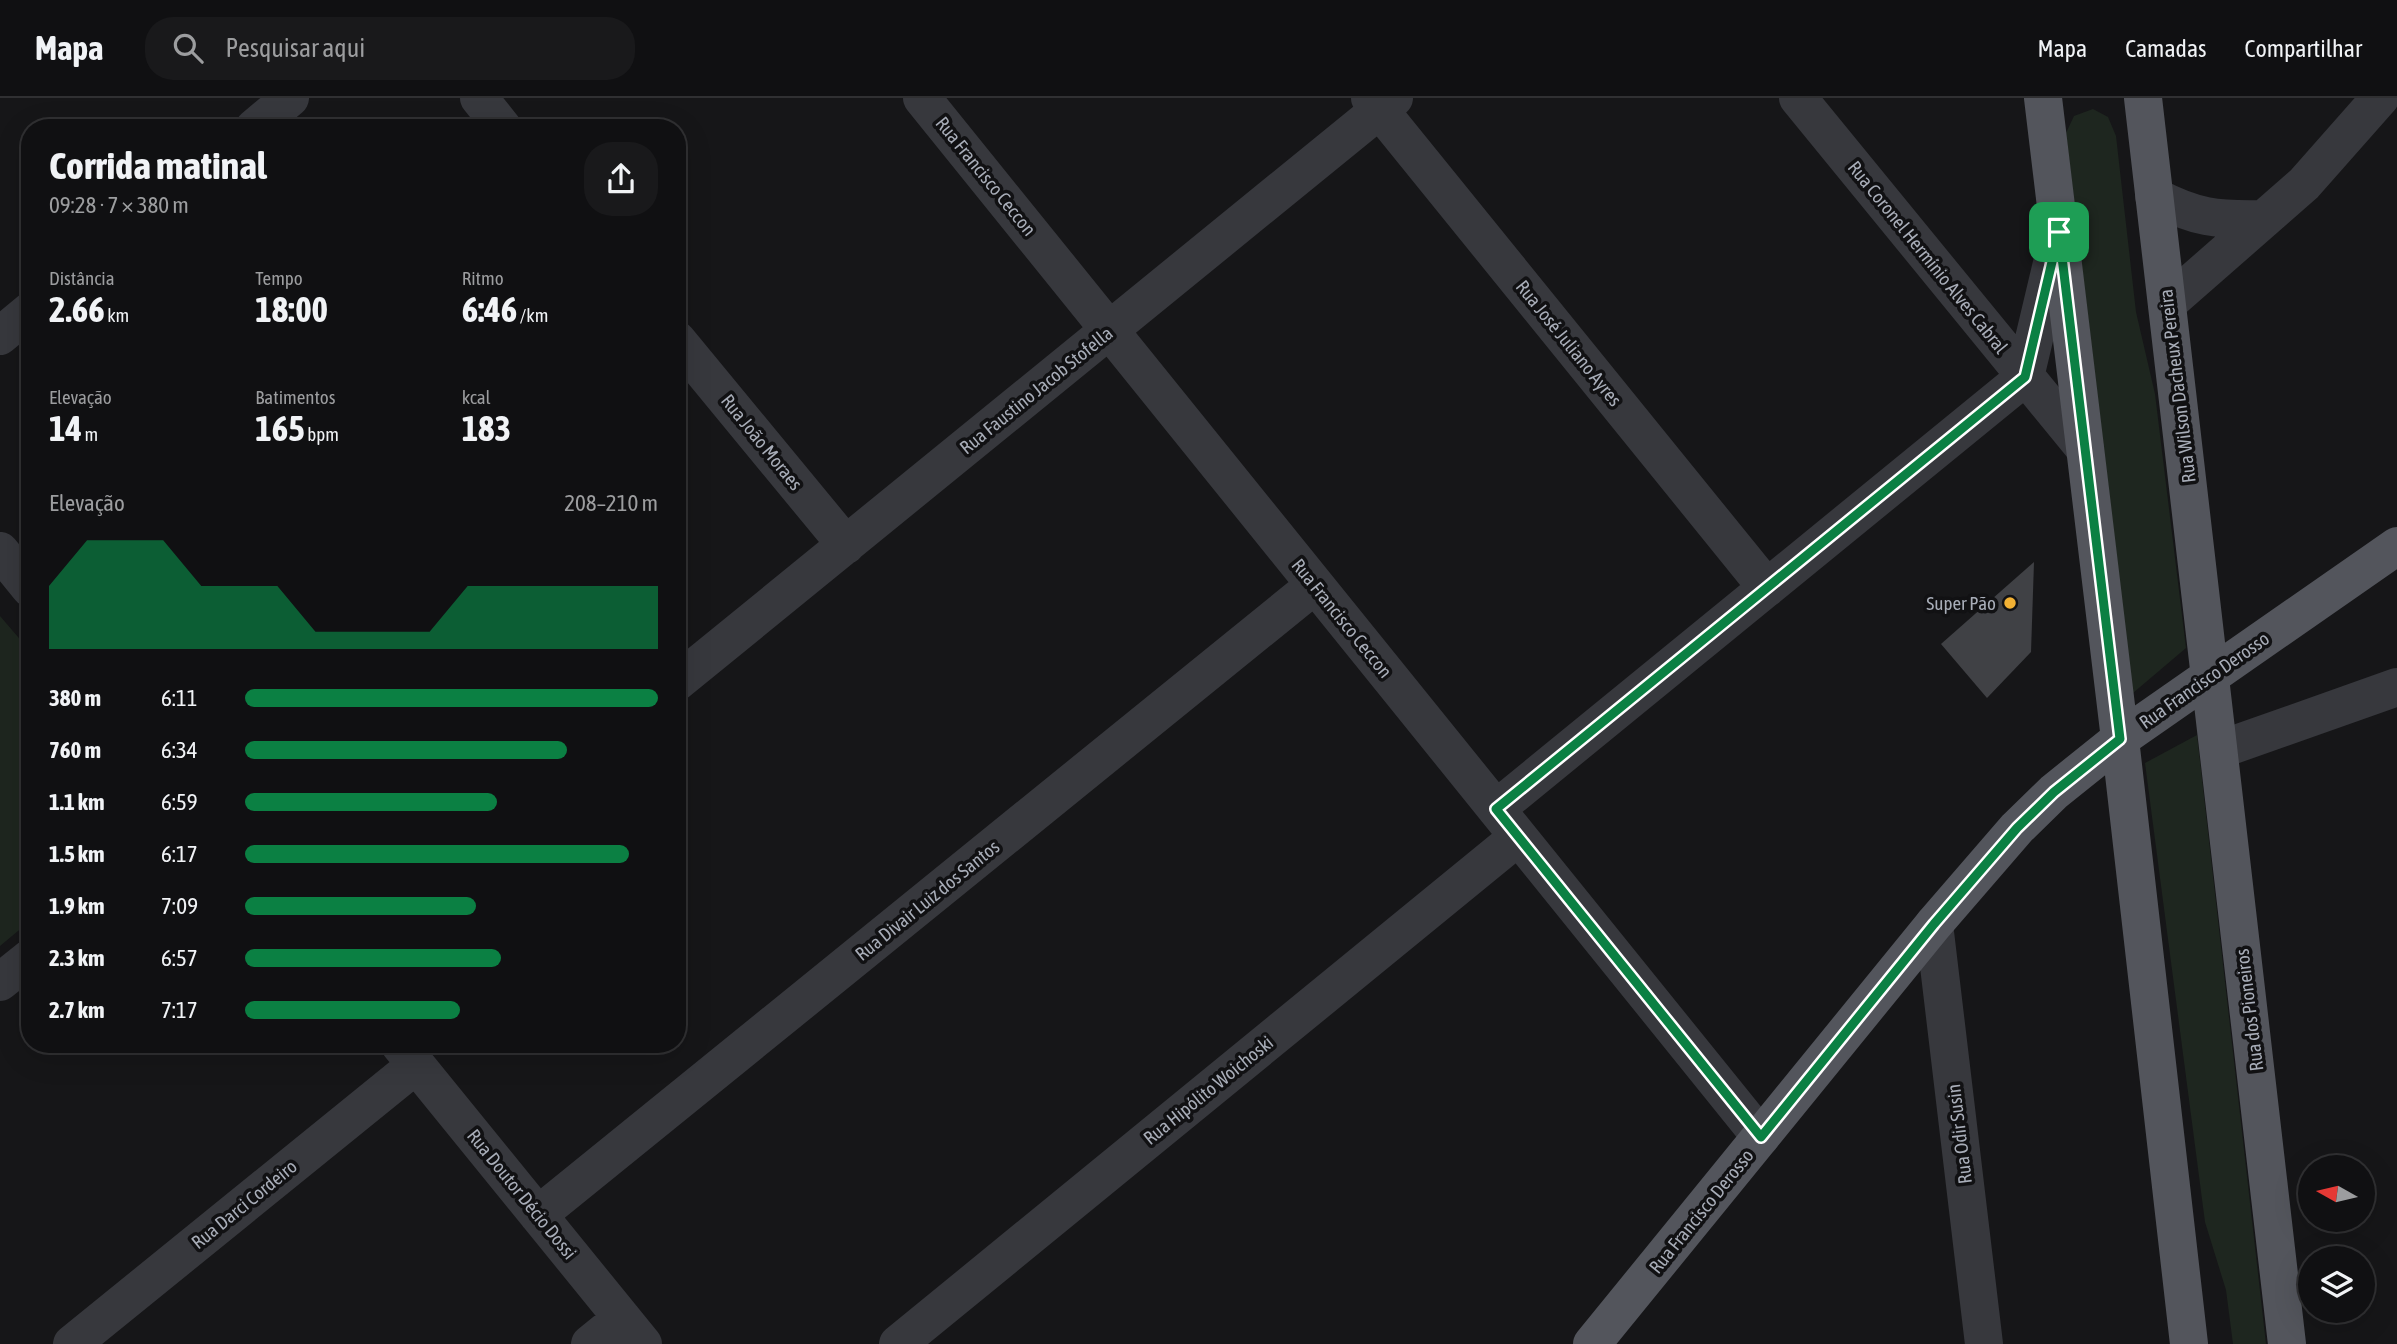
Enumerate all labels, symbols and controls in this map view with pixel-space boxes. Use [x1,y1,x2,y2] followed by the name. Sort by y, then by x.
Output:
[145,17,635,80] search box
[35,29,103,67] text: Mapa
[169,29,207,67] icon: search
[225,33,365,63] text: Pesquisar aqui
[2037,35,2087,62] text: Mapa
[2125,35,2207,62] text: Camadas
[2245,35,2362,62] text: Compartilhar
[931,112,1041,240] street label: Rua Francisco Ceccon
[584,142,658,216] button: share
[49,144,267,187] text: Corrida matinal
[1844,156,2012,358] street label: Rua Coronel Hermínio Alves Cabral
[49,192,189,218] text: 09:28 · 7 × 380 m
[2029,202,2089,262] pin
[2040,213,2078,251] icon: arrive
[49,267,114,289] text: Distância
[255,267,303,289] text: Tempo
[462,267,504,289] text: Ritmo
[1512,276,1627,411] street label: Rua José Juliano Ayres
[2154,288,2200,484] street label: Rua Wilson Dacheux Pereira
[49,289,105,329] text: 2.66
[255,289,328,329] text: 18:00
[462,289,517,329] text: 6:46
[105,304,129,326] text: km
[517,304,548,326] text: /km
[955,322,1117,458] street label: Rua Faustino Jacob Stofella
[49,386,112,408] text: Elevação
[255,386,335,408] text: Batimentos
[462,386,491,408] text: kcal
[717,390,807,494] street label: Rua João Moraes
[49,408,82,448] text: 14
[255,408,305,448] text: 165
[462,408,511,448] text: 183
[82,423,98,445] text: m
[305,423,339,445] text: bpm
[49,490,125,516] text: Elevação
[564,490,658,516] text: 208–210 m
[1287,554,1397,682] street label: Rua Francisco Ceccon
[1926,592,1996,614] place label: Super Pão
[2002,595,2018,611] marker: Super Pão
[2135,627,2273,733] street label: Rua Francisco Derosso
[49,685,101,711] text: 380 m
[161,685,198,711] text: 6:11
[49,737,101,763] text: 760 m
[161,737,198,763] text: 6:34
[49,789,105,815] text: 1.1 km
[161,789,198,815] text: 6:59
[851,835,1004,965] street label: Rua Divair Luiz dos Santos
[49,841,105,867] text: 1.5 km
[161,841,198,867] text: 6:17
[49,893,105,919] text: 1.9 km
[161,893,198,919] text: 7:09
[49,945,105,971] text: 2.3 km
[161,945,198,971] text: 6:57
[2231,947,2267,1072] street label: Rua dos Pioneiros
[49,997,105,1023] text: 2.7 km
[161,997,198,1023] text: 7:17
[1139,1031,1277,1149] street label: Rua Hipólito Woichoski
[1942,1083,1976,1185] street label: Rua Odir Susin
[463,1125,581,1263] street label: Rua Doutor Décio Dossi
[1644,1144,1758,1278] street label: Rua Francisco Derosso
[187,1155,301,1253] street label: Rua Darci Cordeiro
[2298,1155,2375,1232] north arrow
[2298,1155,2375,1323] map controls
[2298,1246,2375,1323] button: layers

